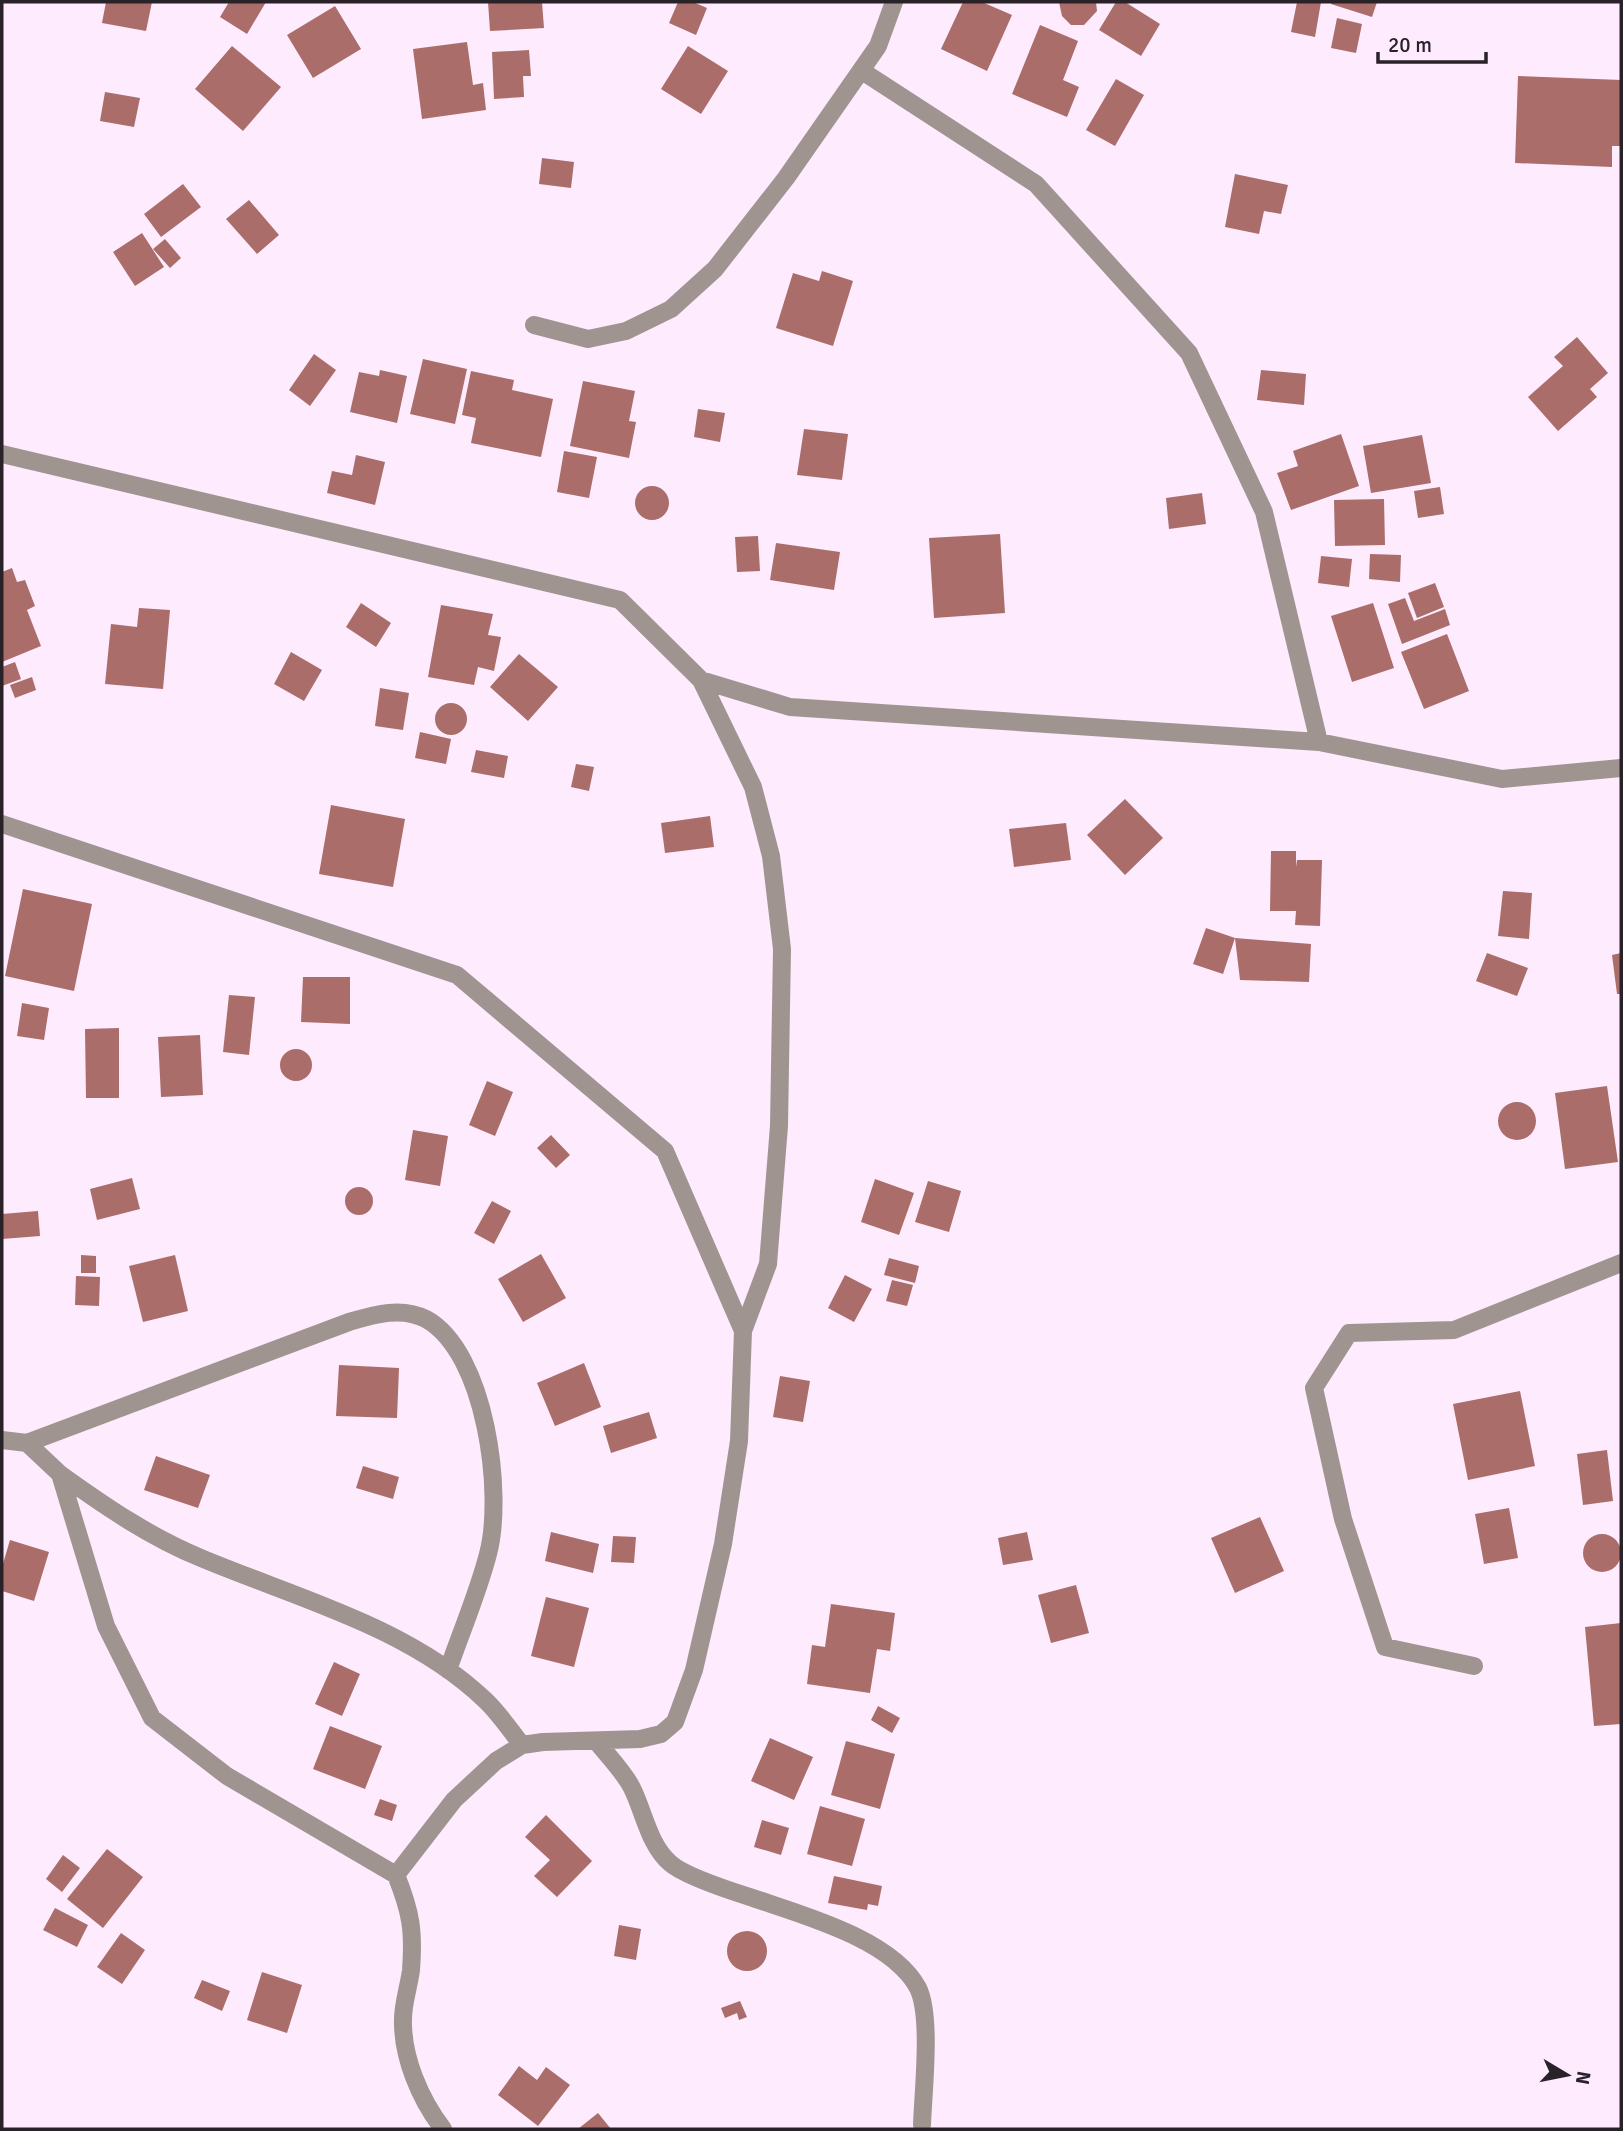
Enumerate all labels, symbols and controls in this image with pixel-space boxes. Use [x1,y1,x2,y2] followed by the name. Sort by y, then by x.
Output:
[1378,21,1486,65] scale bar
[1388,32,1432,58] text: 20 m
[1532,2040,1602,2110] north arrow
[1570,2069,1596,2086] text: N

